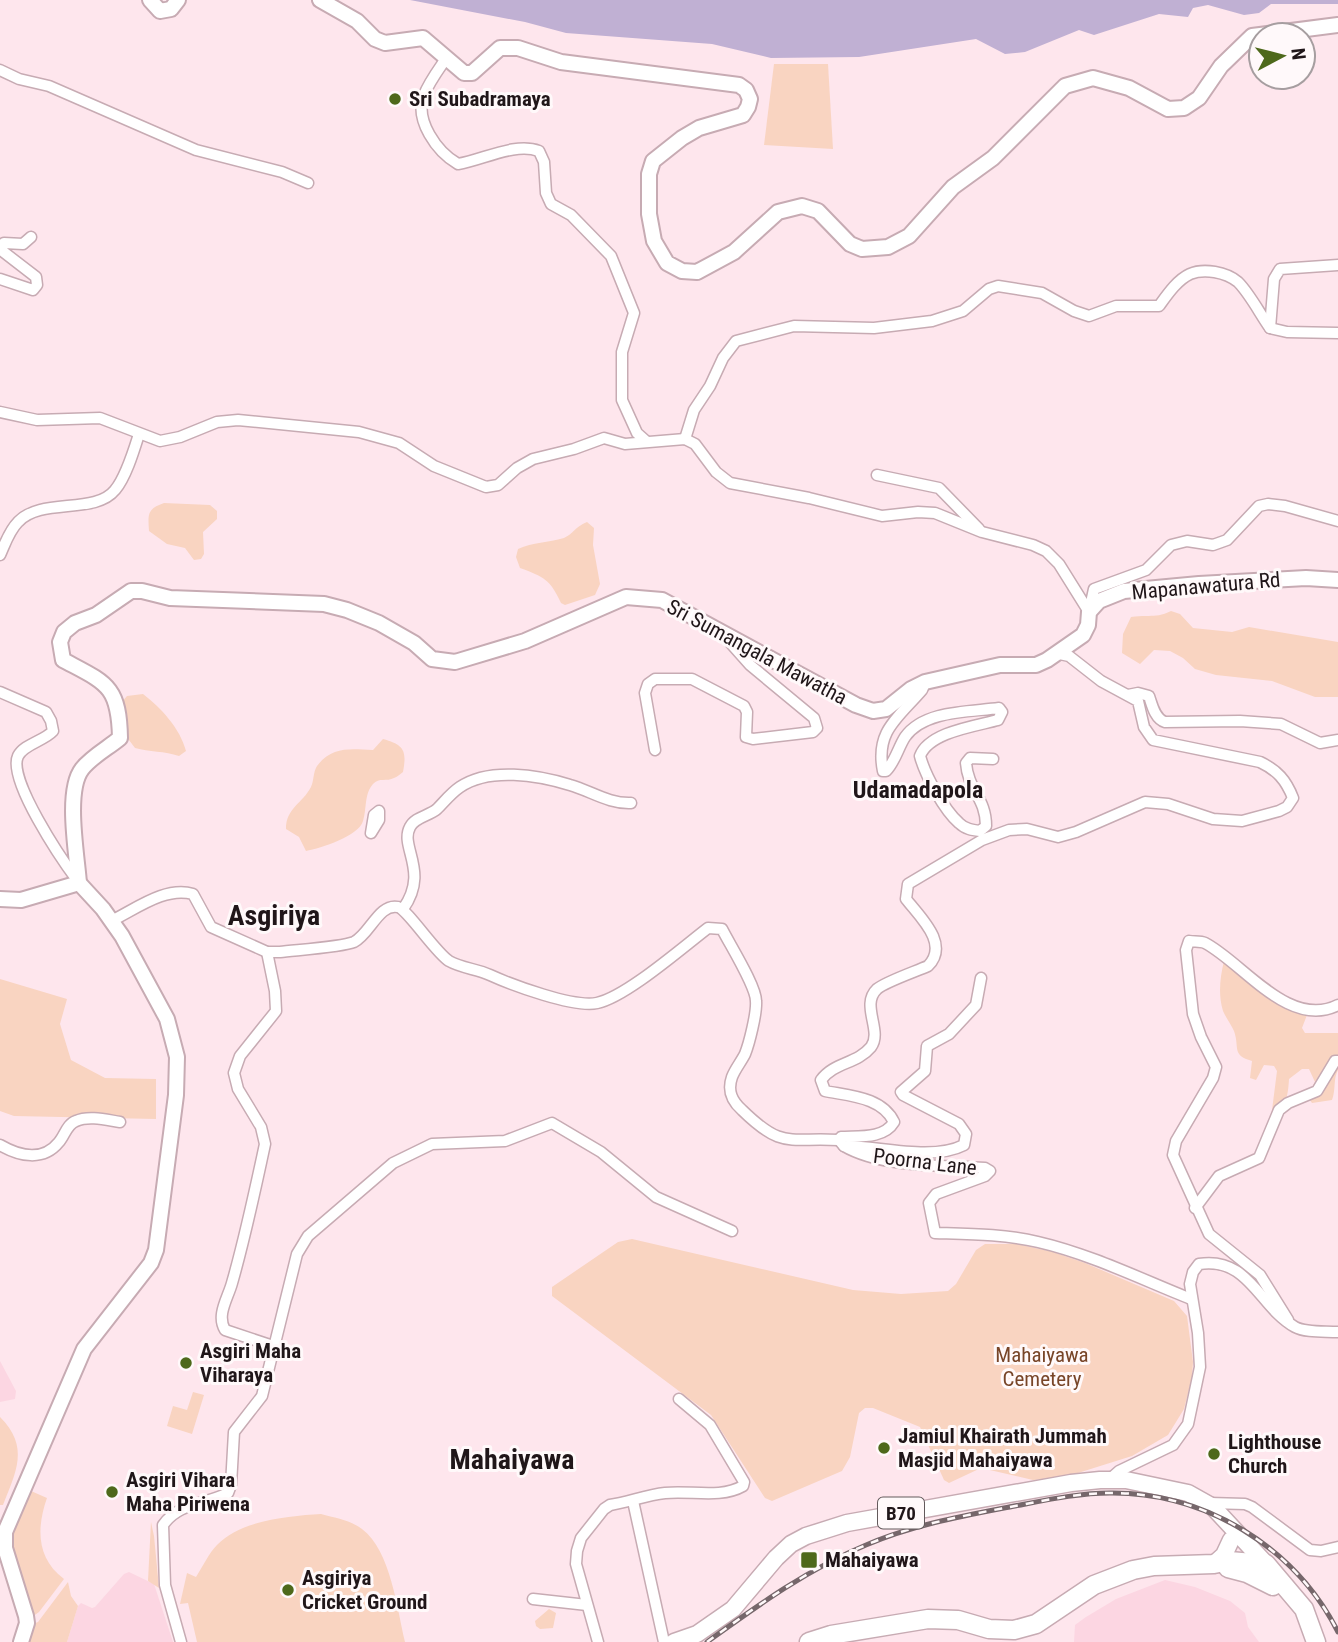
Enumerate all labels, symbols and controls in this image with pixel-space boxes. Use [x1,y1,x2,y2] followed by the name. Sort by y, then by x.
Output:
[1247,21,1317,91] north arrow
[1286,47,1311,61] text: N
[409,87,551,111] place label: Sri Subadramaya
[387,91,403,107] marker: Sri Subadramaya
[1131,568,1281,604] street label: Mapanawatura Rd
[663,594,851,710] street label: Sri Sumangala Mawatha
[853,776,983,804] district label: Udamadapola
[228,899,320,932] district label: Asgiriya
[872,1144,978,1180] street label: Poorna Lane
[200,1339,301,1387] place label: Asgiri Maha Viharaya
[995,1343,1089,1391] park label: Mahaiyawa Cemetery
[178,1355,194,1371] marker: Asgiri Maha Viharaya
[898,1424,1107,1472] place label: Jamiul Khairath Jummah Masjid Mahaiyawa
[1228,1430,1321,1478] place label: Lighthouse Church
[876,1440,892,1456] marker: Jamiul Khairath Jummah Masjid Mahaiyawa
[450,1443,574,1476] district label: Mahaiyawa
[1206,1446,1222,1462] marker: Lighthouse Church
[126,1468,250,1516] place label: Asgiri Vihara Maha Piriwena
[104,1484,120,1500] marker: Asgiri Vihara Maha Piriwena
[878,1498,924,1528] road number: B70
[825,1548,919,1572] place label: Mahaiyawa
[799,1550,819,1570] marker: Mahaiyawa
[302,1566,427,1614] place label: Asgiriya Cricket Ground
[280,1582,296,1598] marker: Asgiriya Cricket Ground

